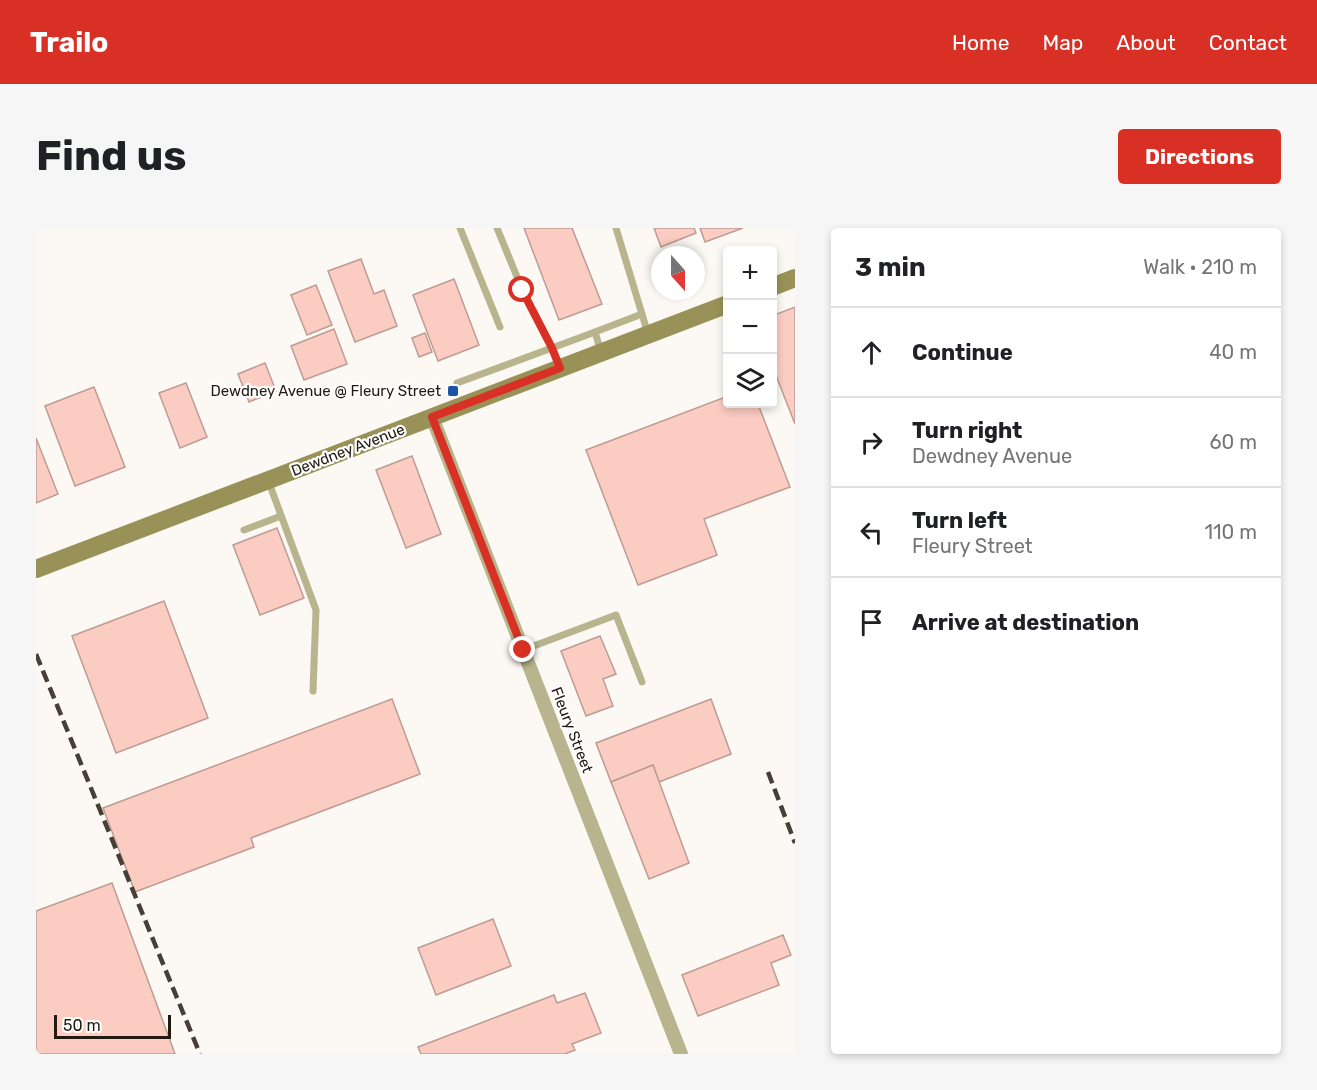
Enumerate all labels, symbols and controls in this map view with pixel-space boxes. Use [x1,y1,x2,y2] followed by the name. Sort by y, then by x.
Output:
[30,26,108,59] text: Trailo
[952,30,1009,55] text: Home
[1042,30,1083,55] text: Map
[1116,30,1176,55] text: About
[1209,30,1287,55] text: Contact
[1118,129,1281,184] button: Directions
[36,131,187,181] text: Find us
[651,246,705,300] north arrow
[723,246,777,408] map controls
[723,246,777,300] button: +
[855,252,926,283] text: 3 min
[1143,255,1257,279] text: Walk · 210 m
[508,276,534,302] route start
[723,300,777,354] button: −
[855,336,888,369] icon: ahead
[912,339,1013,366] text: Continue
[1209,340,1257,364] text: 40 m
[723,354,777,408] button: layers
[211,382,441,400] place label: Dewdney Avenue @ Fleury Street
[446,384,460,398] marker: Dewdney Avenue @ Fleury Street
[912,417,1022,444] text: Turn right
[289,420,407,480] street label: Dewdney Avenue
[855,426,888,459] icon: right
[1210,430,1257,454] text: 60 m
[912,444,1072,468] text: Dewdney Avenue
[912,507,1007,534] text: Turn left
[855,516,888,549] icon: left
[1205,520,1257,544] text: 110 m
[912,534,1033,558] text: Fleury Street
[855,606,888,639] icon: arrive
[912,609,1139,636] text: Arrive at destination
[509,636,535,662] route end
[547,685,597,776] street label: Fleury Street
[54,1012,171,1040] scale bar
[63,1016,101,1035] text: 50 m

